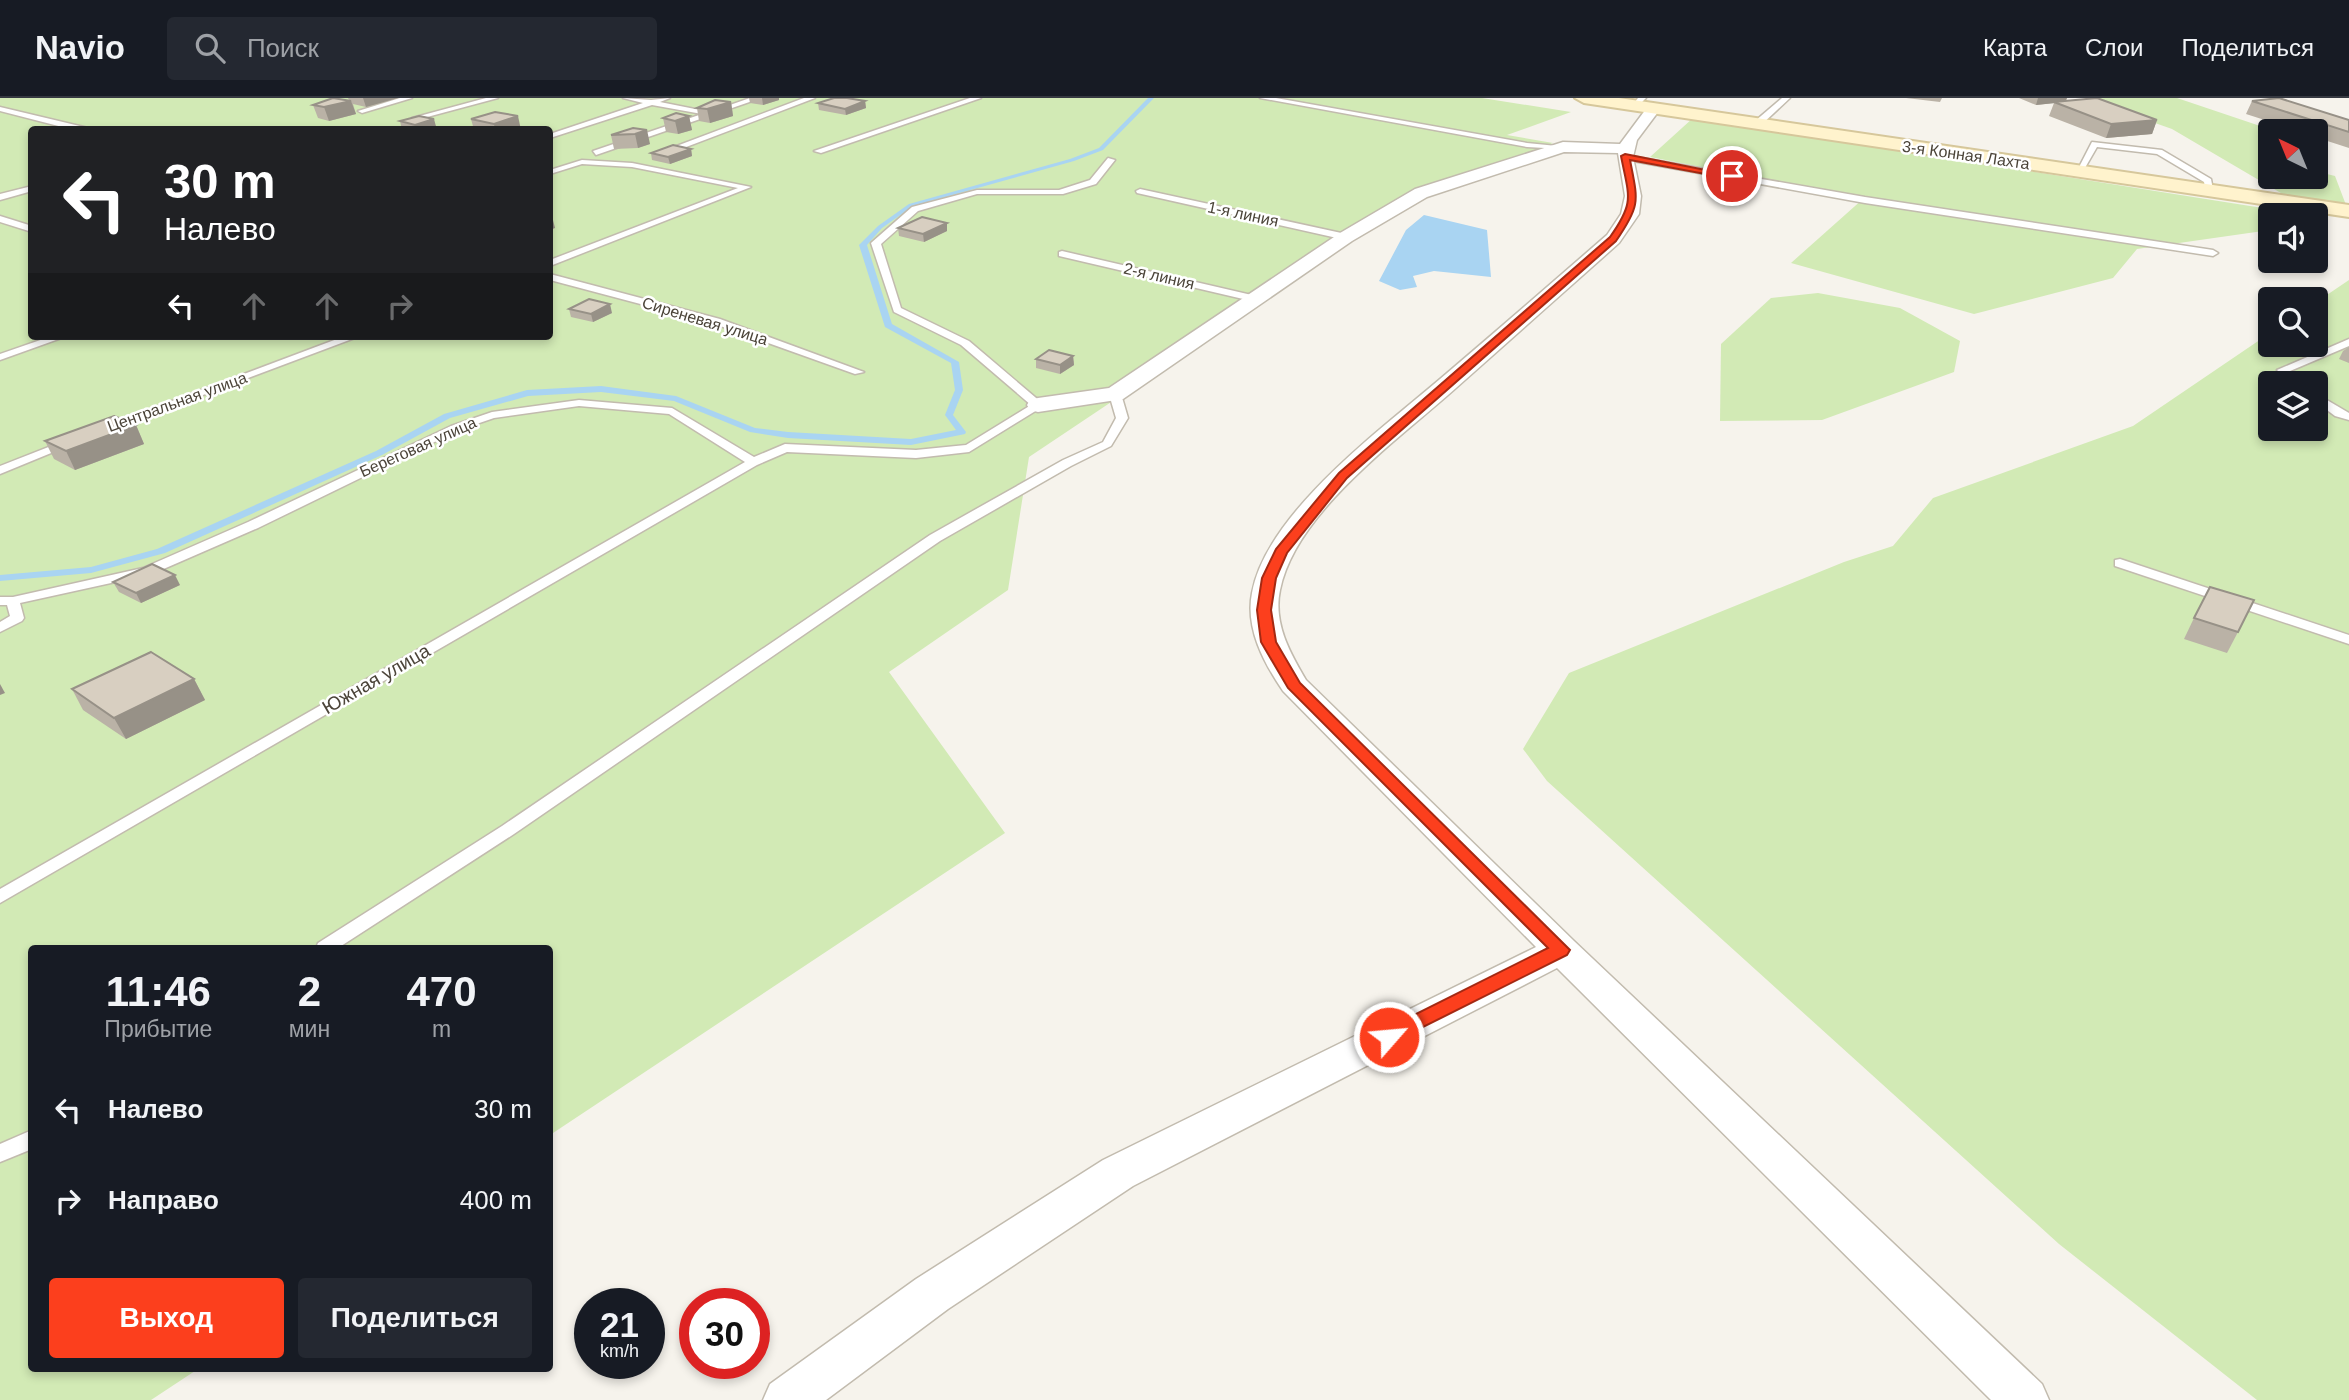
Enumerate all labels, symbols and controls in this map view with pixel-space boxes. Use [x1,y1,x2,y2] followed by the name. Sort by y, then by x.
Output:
[167,17,657,80] search box
[35,29,125,66] text: Navio
[191,29,229,67] icon: search
[247,33,319,63] text: Поиск
[1983,34,2047,61] text: Карта
[2085,34,2143,61] text: Слои
[2181,34,2314,61] text: Поделиться
[2258,119,2328,189] north arrow
[2258,119,2328,441] map controls
[1901,138,2031,172] street label: 3-я Конная Лахта
[1702,146,1762,206] pin
[49,154,140,245] icon: left
[164,154,276,208] text: 30 m
[1713,157,1751,195] icon: arrive
[1206,198,1280,230] street label: 1-я линия
[2258,203,2328,273] button: sound
[164,211,276,247] text: Налево
[1122,260,1196,292] street label: 2-я линия
[162,287,200,325] icon: left
[235,287,273,325] icon: ahead
[308,287,346,325] icon: ahead
[381,287,419,325] icon: right
[2258,287,2328,357] button: search
[640,294,770,348] street label: Сиреневая улица
[105,369,249,435] street label: Центральная улица
[2258,371,2328,441] button: layers
[357,414,479,480] street label: Береговая улица
[318,639,434,718] street label: Южная улица
[106,968,211,1015] text: 11:46
[298,968,321,1015] text: 2
[407,968,477,1015] text: 470
[1352,1000,1426,1074] position arrow
[104,1016,212,1042] text: Прибытие
[289,1016,330,1042] text: мин
[432,1016,451,1042] text: m
[49,1091,87,1129] icon: left
[108,1094,203,1124] text: Налево
[474,1094,532,1124] text: 30 m
[49,1182,87,1220] icon: right
[108,1185,219,1215] text: Направо
[460,1185,532,1215] text: 400 m
[49,1278,284,1358] button: Выход
[298,1278,532,1358] button: Поделиться
[679,1288,770,1379] speed limit sign: 30
[600,1305,639,1344] text: 21
[600,1341,639,1361] text: km/h

